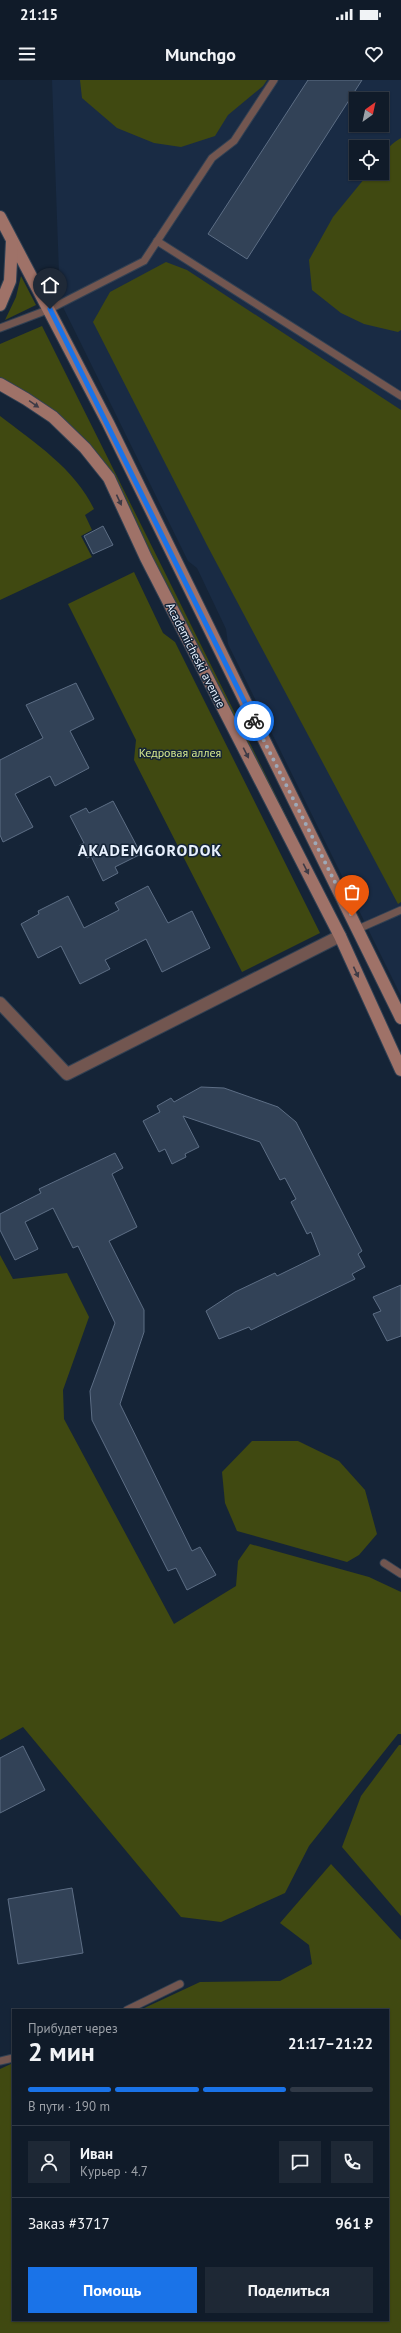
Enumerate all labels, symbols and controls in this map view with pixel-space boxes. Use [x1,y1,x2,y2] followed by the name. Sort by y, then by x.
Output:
[20,5,58,24] text: 21:15
[16,43,38,65] icon: menu
[165,43,236,66] text: Munchgo
[363,43,385,65] icon: heart
[349,92,389,132] north arrow
[349,92,389,180] map controls
[349,140,389,180] button: locate
[33,268,67,309] pin
[39,274,61,296] icon: home
[28,400,39,408] one-way arrow
[116,494,122,505] one-way arrow
[163,600,229,710] street label: Academicheski avenue
[234,701,274,741] courier
[243,710,265,732] icon: bike
[139,745,221,760] park label: Кедровая аллея
[243,748,249,759] one-way arrow
[78,840,222,860] district label: AKADEMGORODOK
[303,863,309,875] one-way arrow
[335,875,369,916] pin
[341,881,363,903] icon: bag
[353,966,359,977] one-way arrow
[28,2020,118,2037] text: Прибудет через
[288,2034,373,2053] text: 21:17–21:22
[28,2035,95,2068] text: 2 мин
[28,2098,110,2115] text: В пути · 190 m
[28,2141,70,2183] button: person
[279,2141,321,2183] button: chat
[331,2141,373,2183] button: phone
[80,2144,113,2163] text: Иван
[80,2163,148,2180] text: Курьер · 4.7
[28,2214,110,2233] text: Заказ #3717
[335,2214,373,2233] text: 961 ₽
[28,2267,197,2313] button: Помощь
[205,2267,373,2313] button: Поделиться

